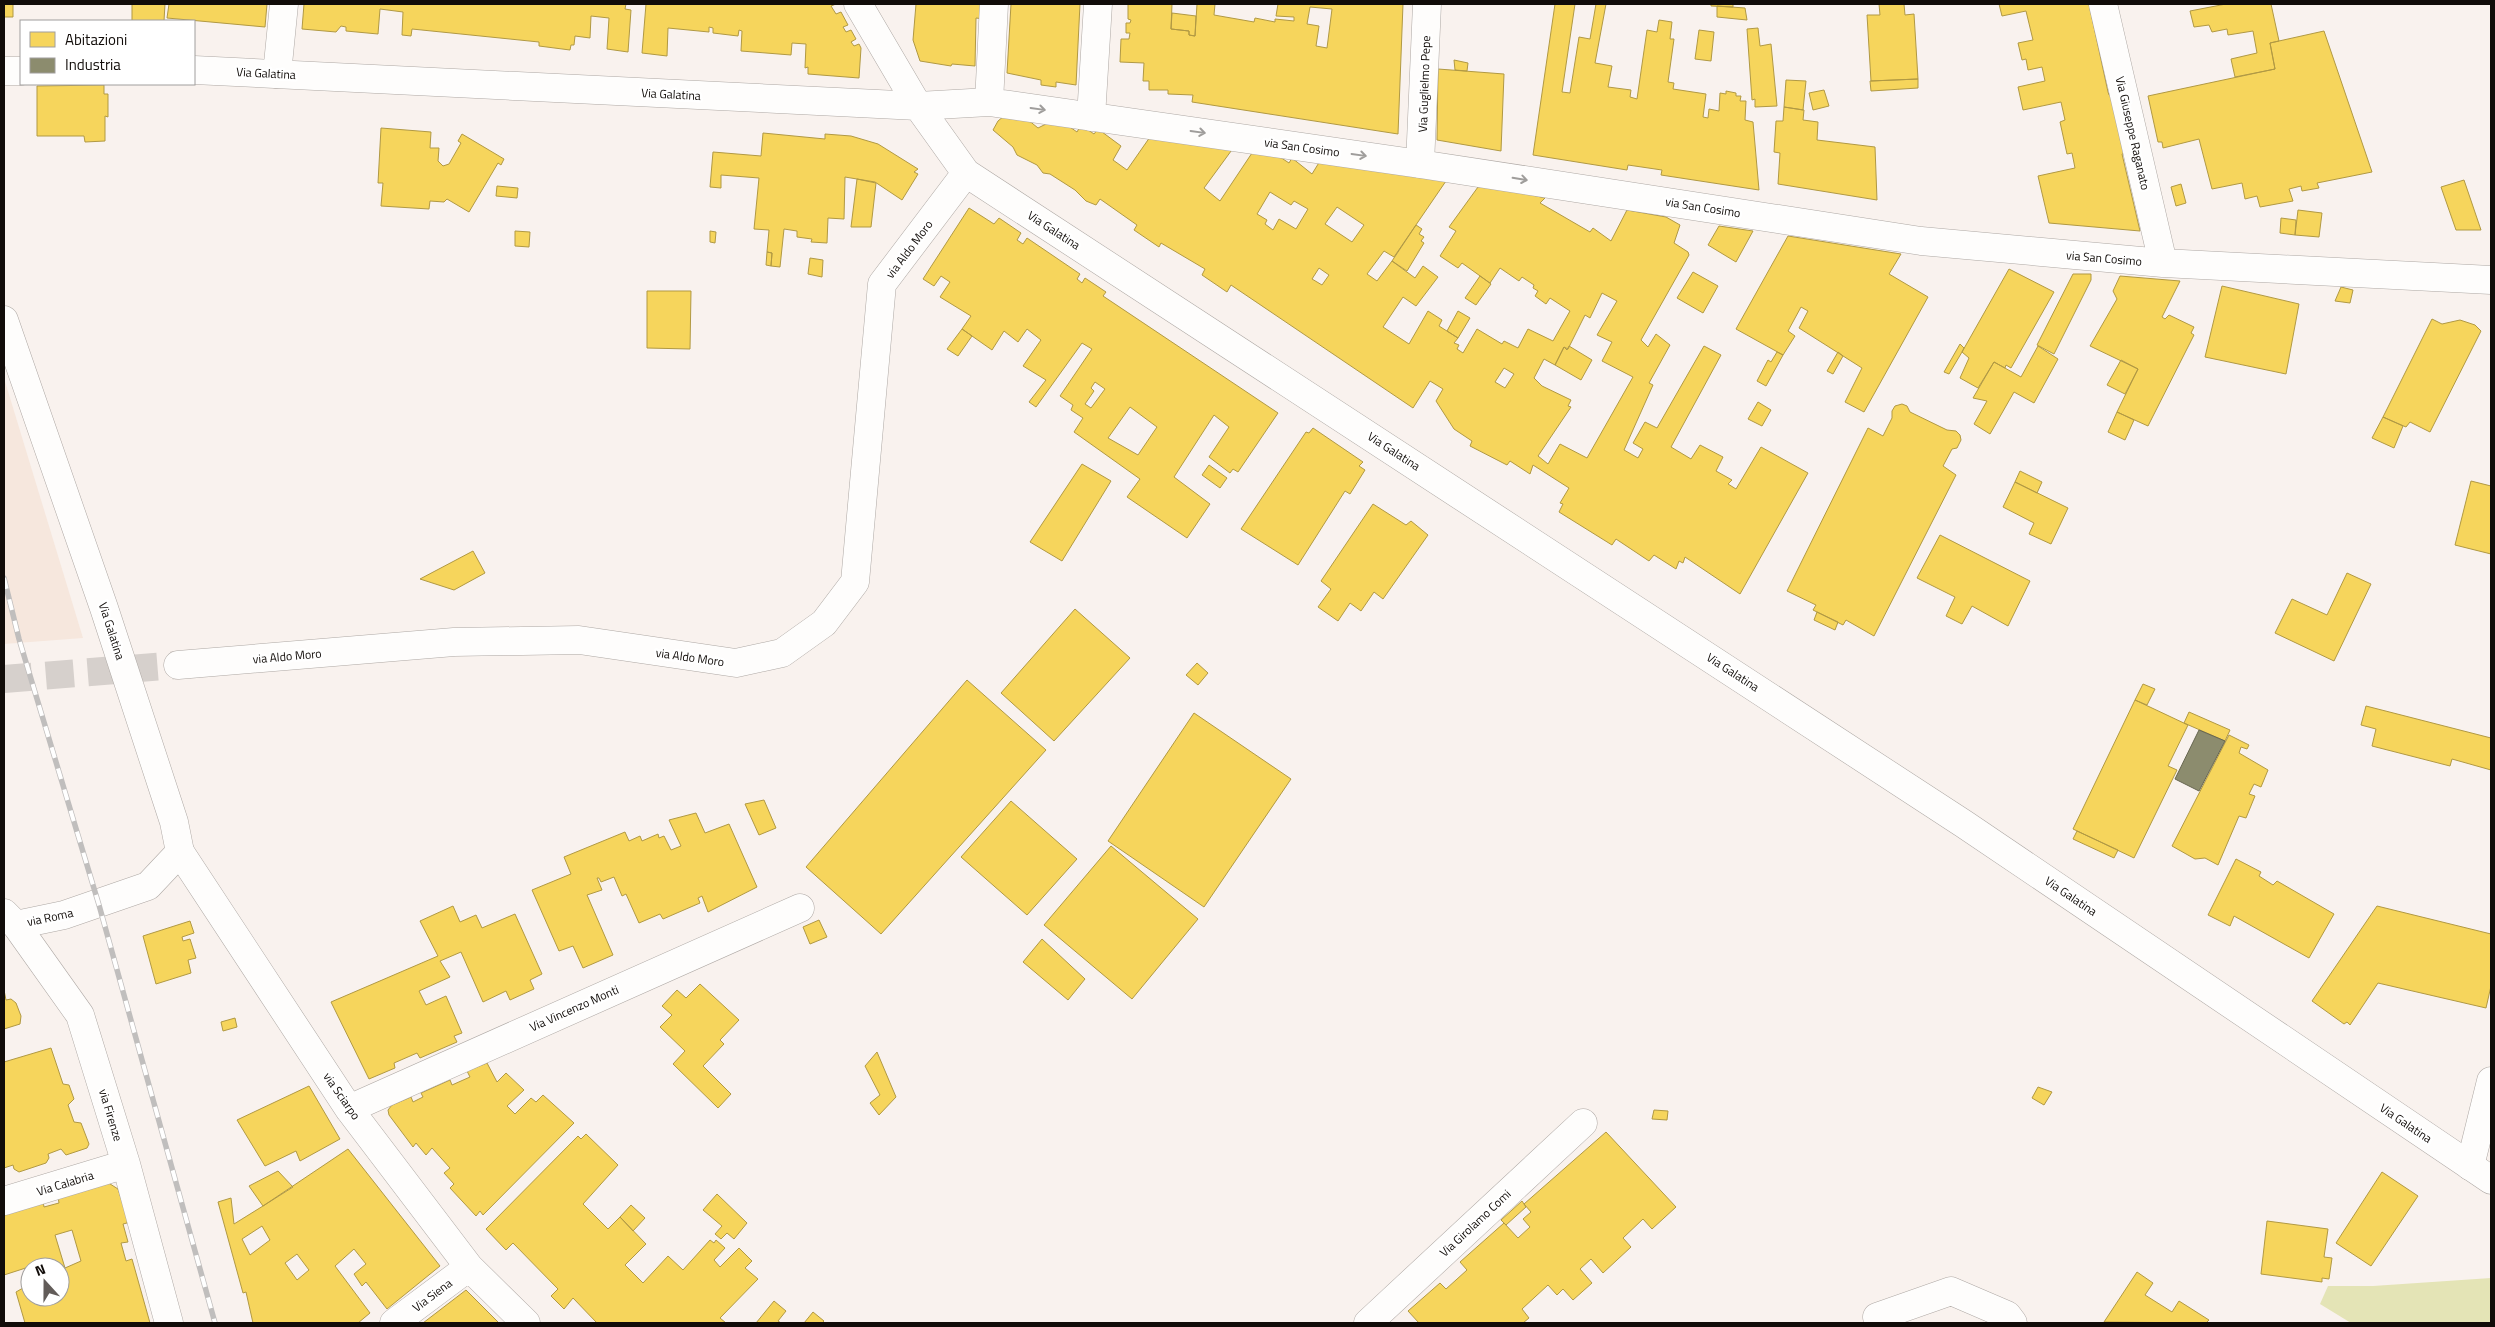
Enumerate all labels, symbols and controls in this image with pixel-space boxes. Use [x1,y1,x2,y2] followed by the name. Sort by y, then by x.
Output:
[20,20,195,85] legend
[65,28,127,51] text: Abitazioni
[1413,35,1435,133] street label: Via Guglielmo Pepe
[65,53,121,76] text: Industria
[236,62,296,84] street label: Via Galatina
[2111,74,2155,192] street label: Via Giuseppe Raganato
[641,83,701,105] street label: Via Galatina
[1029,104,1045,114] one-way arrow
[1190,127,1206,137] one-way arrow
[1263,132,1341,162] street label: via San Cosimo
[1351,150,1367,160] one-way arrow
[1512,175,1528,185] one-way arrow
[1664,192,1742,222] street label: via San Cosimo
[1024,206,1084,254] street label: Via Galatina
[881,216,937,282] street label: via Aldo Moro
[2065,245,2143,271] street label: via San Cosimo
[1364,427,1424,475] street label: Via Galatina
[94,600,130,662] street label: Via Galatina
[654,643,726,671] street label: via Aldo Moro
[252,644,322,668] street label: via Aldo Moro
[1703,648,1763,696] street label: Via Galatina
[2041,871,2101,921] street label: Via Galatina
[25,903,75,931] street label: via Roma
[526,980,622,1036] street label: Via Vincenzo Monti
[319,1068,365,1124] street label: via Sciarpo
[94,1086,128,1144] street label: via Firenze
[2376,1098,2436,1148] street label: Via Galatina
[34,1165,96,1201] street label: Via Calabria
[1435,1185,1515,1261] street label: Via Girolamo Comi
[20,1257,70,1307] north arrow
[32,1258,48,1281] text: N
[408,1274,456,1316] street label: Via Siena

